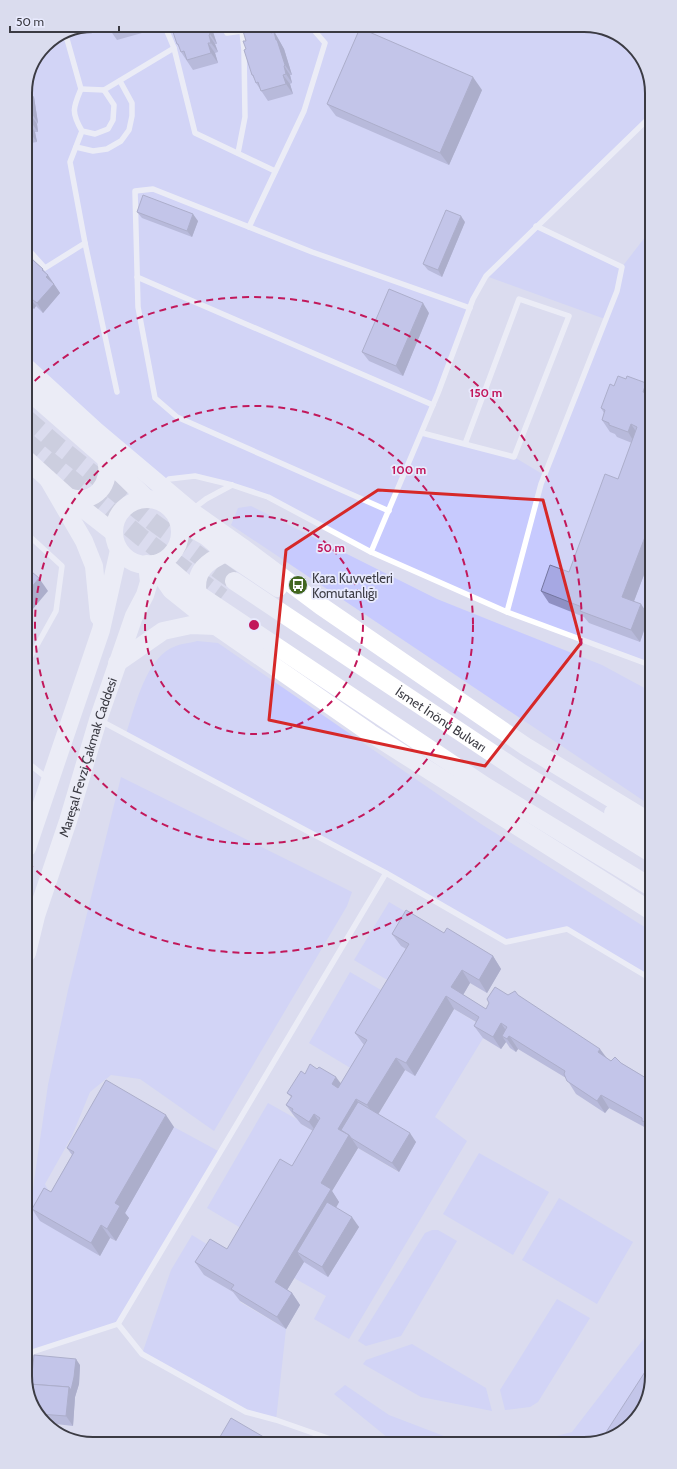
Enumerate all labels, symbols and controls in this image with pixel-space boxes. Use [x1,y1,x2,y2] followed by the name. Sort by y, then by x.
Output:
[10,8,119,34] scale bar
[16,14,44,29] text: 50 m
[470,385,502,400] text: 150 m
[392,462,426,477] text: 100 m
[317,540,345,555] text: 50 m
[312,570,393,601] place label: Kara Kuvvetleri Komutanlığı
[287,574,309,596] bus stop icon: Kara Kuvvetleri Komutanlığı
[247,618,261,632] centre of rings
[55,675,120,839] street label: Mareşal Fevzi Çakmak Caddesi
[393,683,490,755] street label: İsmet İnönü Bulvarı

